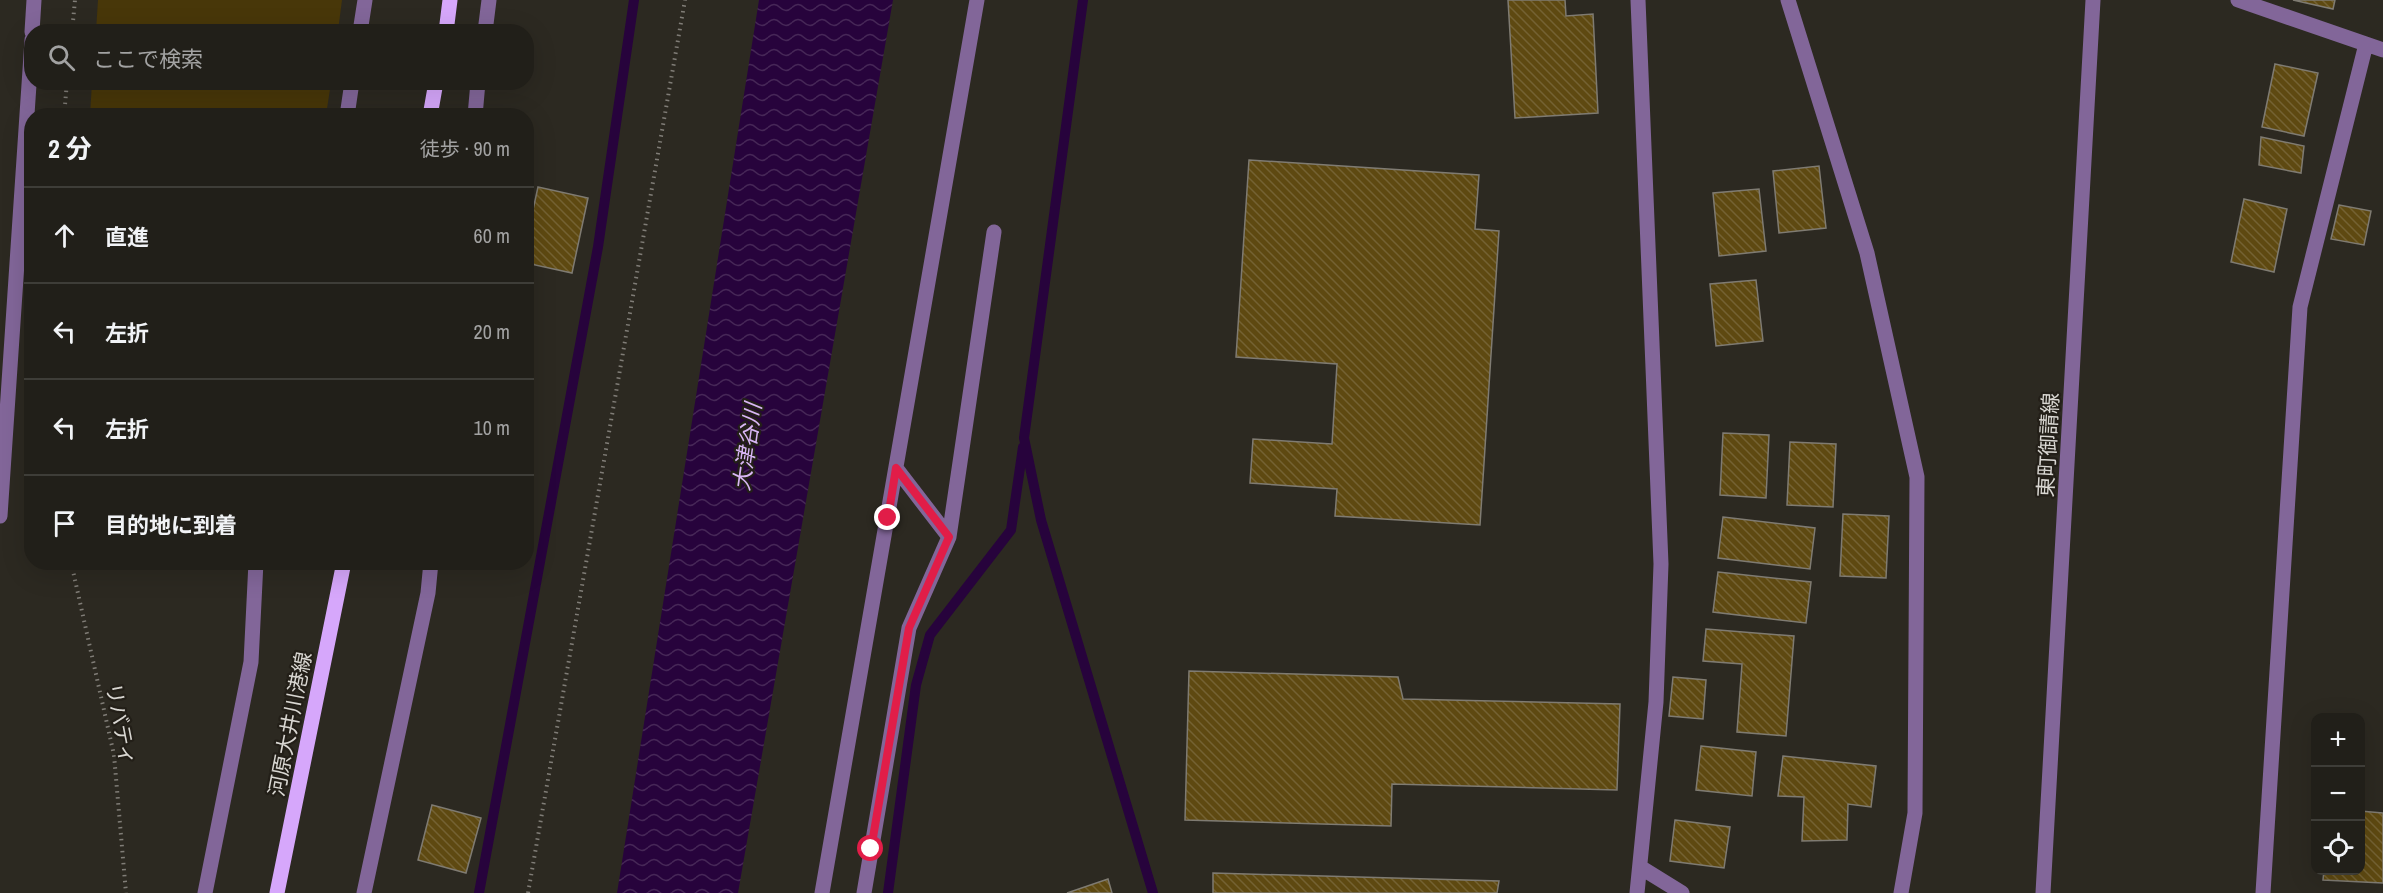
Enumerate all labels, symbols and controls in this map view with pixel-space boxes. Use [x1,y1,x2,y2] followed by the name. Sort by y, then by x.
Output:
[24,24,534,90] search box
[45,41,78,74] icon: search
[93,44,203,74] text: ここで検索
[48,131,92,166] text: 2 分
[420,135,510,162] text: 徒歩 · 90 m
[48,219,81,252] icon: ahead
[105,222,149,252] text: 直進
[474,222,510,249] text: 60 m
[48,315,81,348] icon: left
[105,318,149,348] text: 左折
[474,318,510,345] text: 20 m
[2031,392,2065,498] street label: 東町御請線
[726,399,768,493] water label: 大津谷川
[48,411,81,444] icon: left
[105,414,149,444] text: 左折
[474,414,510,441] text: 10 m
[874,504,900,530] route end
[48,507,81,540] icon: arrive
[105,510,237,540] text: 目的地に到着
[262,649,318,799] street label: 河原大井川港線
[99,681,143,767] street label: リバティ
[2311,713,2365,875] map controls
[2311,713,2365,767] button: +
[2311,767,2365,821] button: −
[2311,821,2365,875] button: locate
[857,835,883,861] route start

